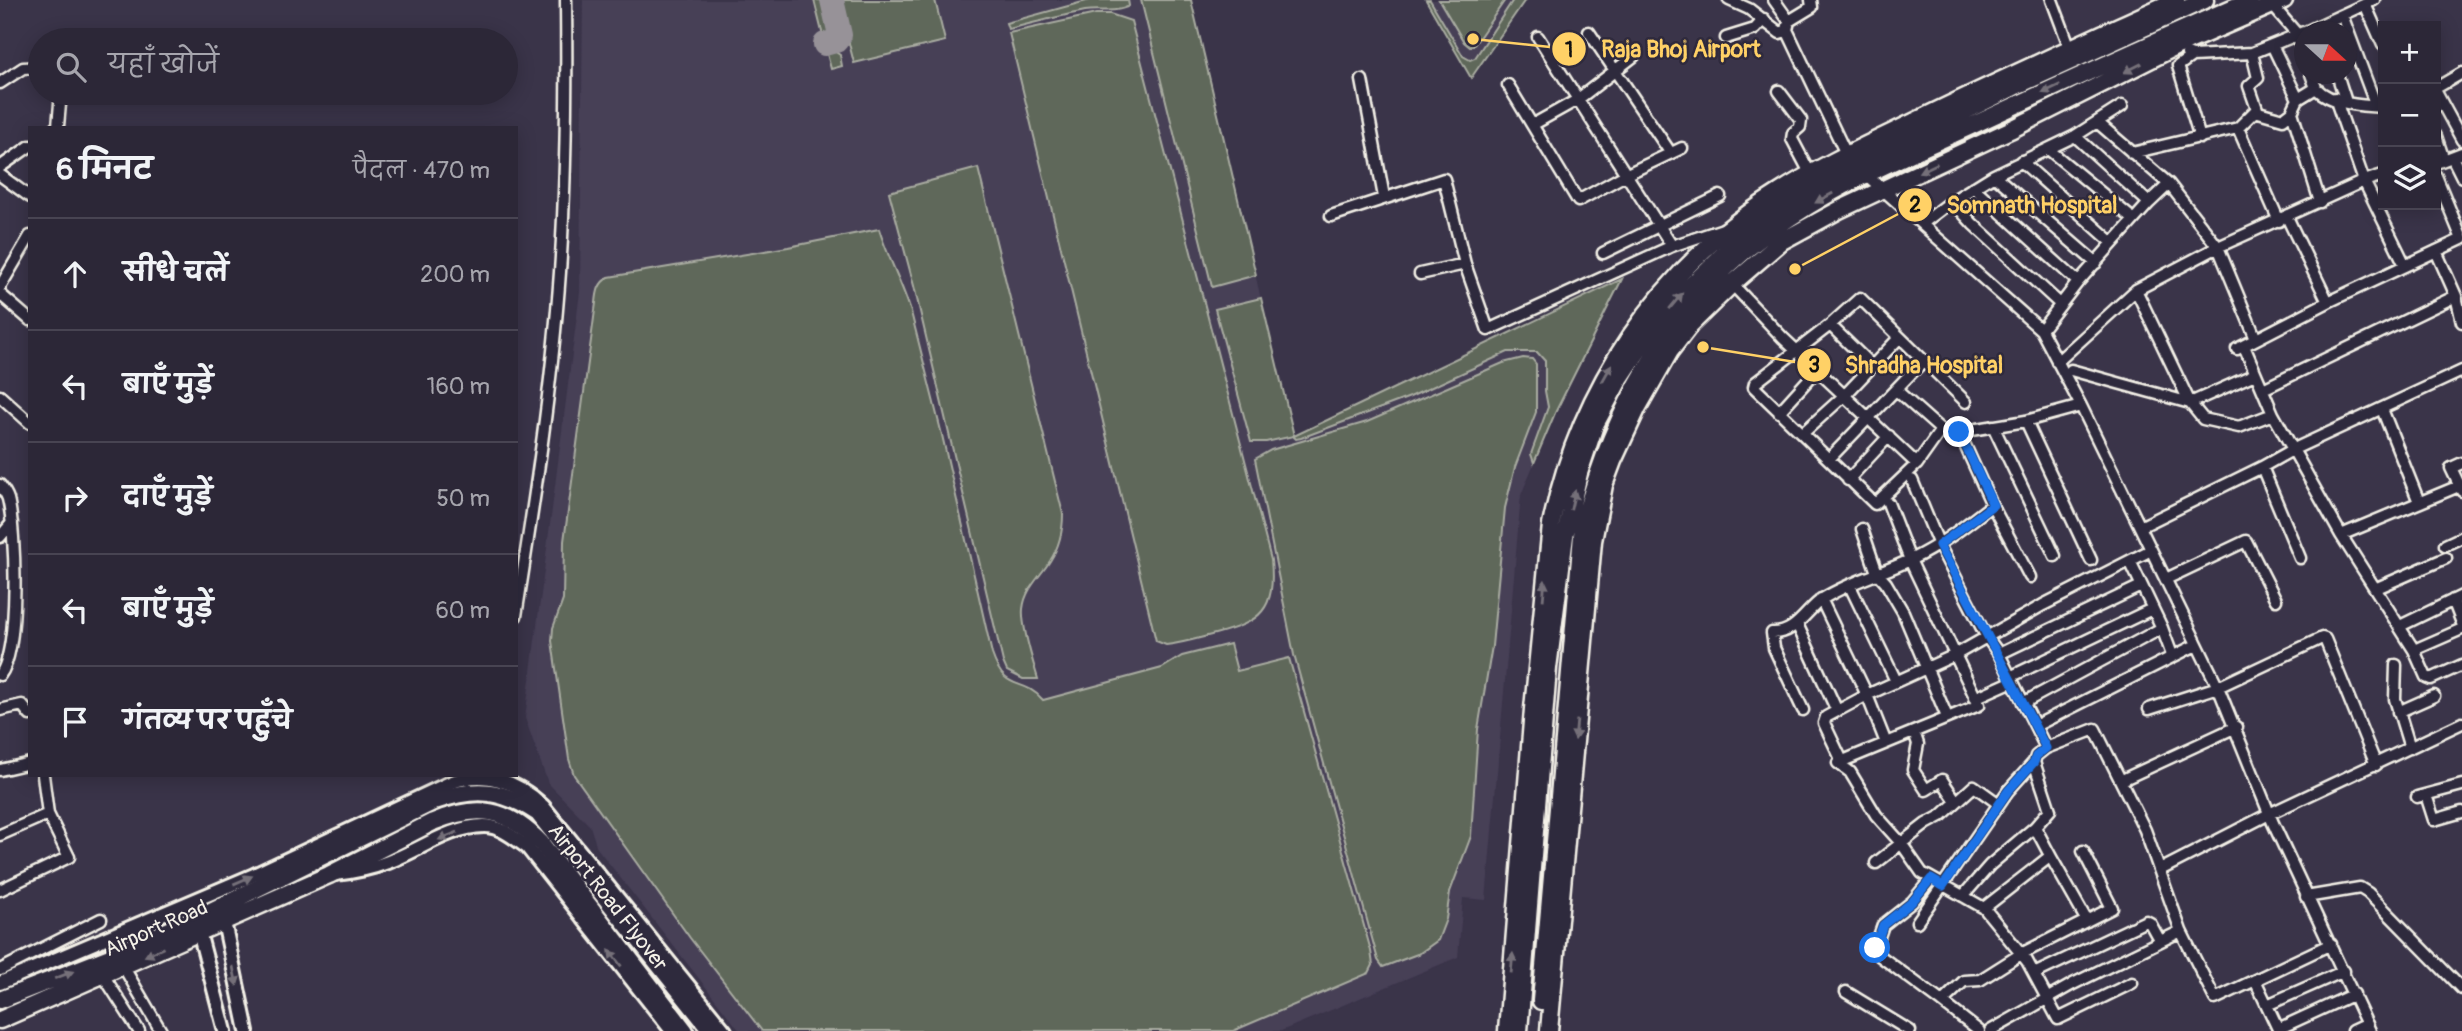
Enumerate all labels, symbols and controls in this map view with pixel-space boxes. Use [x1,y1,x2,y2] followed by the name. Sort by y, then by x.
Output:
[2294,21,2357,84] north arrow
[2378,21,2441,210] map controls
[2378,21,2441,84] button: +
[1552,27,1774,71] callout: Raja Bhoj Airport
[28,28,518,105] search box
[1601,35,1761,64] text: Raja Bhoj Airport
[1565,37,1573,64] text: 1
[52,48,90,86] icon: search
[108,49,219,81] text: यहाँ खोजें
[2123,62,2143,73] one-way arrow
[2041,83,2061,95] one-way arrow
[2378,84,2441,147] button: −
[2378,147,2441,210] button: layers
[56,151,153,188] text: 6 मिनट
[353,156,490,185] text: पैदल · 470 m
[1918,163,1939,174] one-way arrow
[1898,183,2132,227] callout: Somnath Hospital
[1946,191,2118,220] text: Somnath Hospital
[1814,192,1833,204] one-way arrow
[1909,192,1921,219] text: 2
[56,255,94,293] icon: ahead
[123,257,228,289] text: सीधे चलें
[420,260,490,289] text: 200 m
[1668,292,1683,309] one-way arrow
[1796,343,2018,387] callout: Shradha Hospital
[1845,351,2003,380] text: Shradha Hospital
[1808,352,1820,379] text: 3
[1601,364,1613,383] one-way arrow
[56,367,94,405] icon: left
[123,369,213,401] text: बाएँ मुड़ें
[426,372,490,401] text: 160 m
[1943,416,1974,447] route end
[56,479,94,517] icon: right
[123,481,212,513] text: दाएँ मुड़ें
[436,484,490,513] text: 50 m
[1567,489,1578,511] one-way arrow
[1539,579,1550,601] one-way arrow
[56,591,94,629] icon: left
[123,593,213,625] text: बाएँ मुड़ें
[435,596,490,625] text: 60 m
[56,703,94,741] icon: arrive
[123,705,292,737] text: गंतव्य पर पहुँचे
[1570,719,1581,741] one-way arrow
[542,818,674,977] street label: Airport Road Flyover
[438,830,459,841] one-way arrow
[233,874,254,885] one-way arrow
[100,894,212,963] street label: Airport Road
[1859,932,1890,963] route start
[144,947,165,958] one-way arrow
[608,949,622,967] one-way arrow
[1507,952,1518,974] one-way arrow
[230,965,241,987] one-way arrow
[53,970,74,981] one-way arrow

